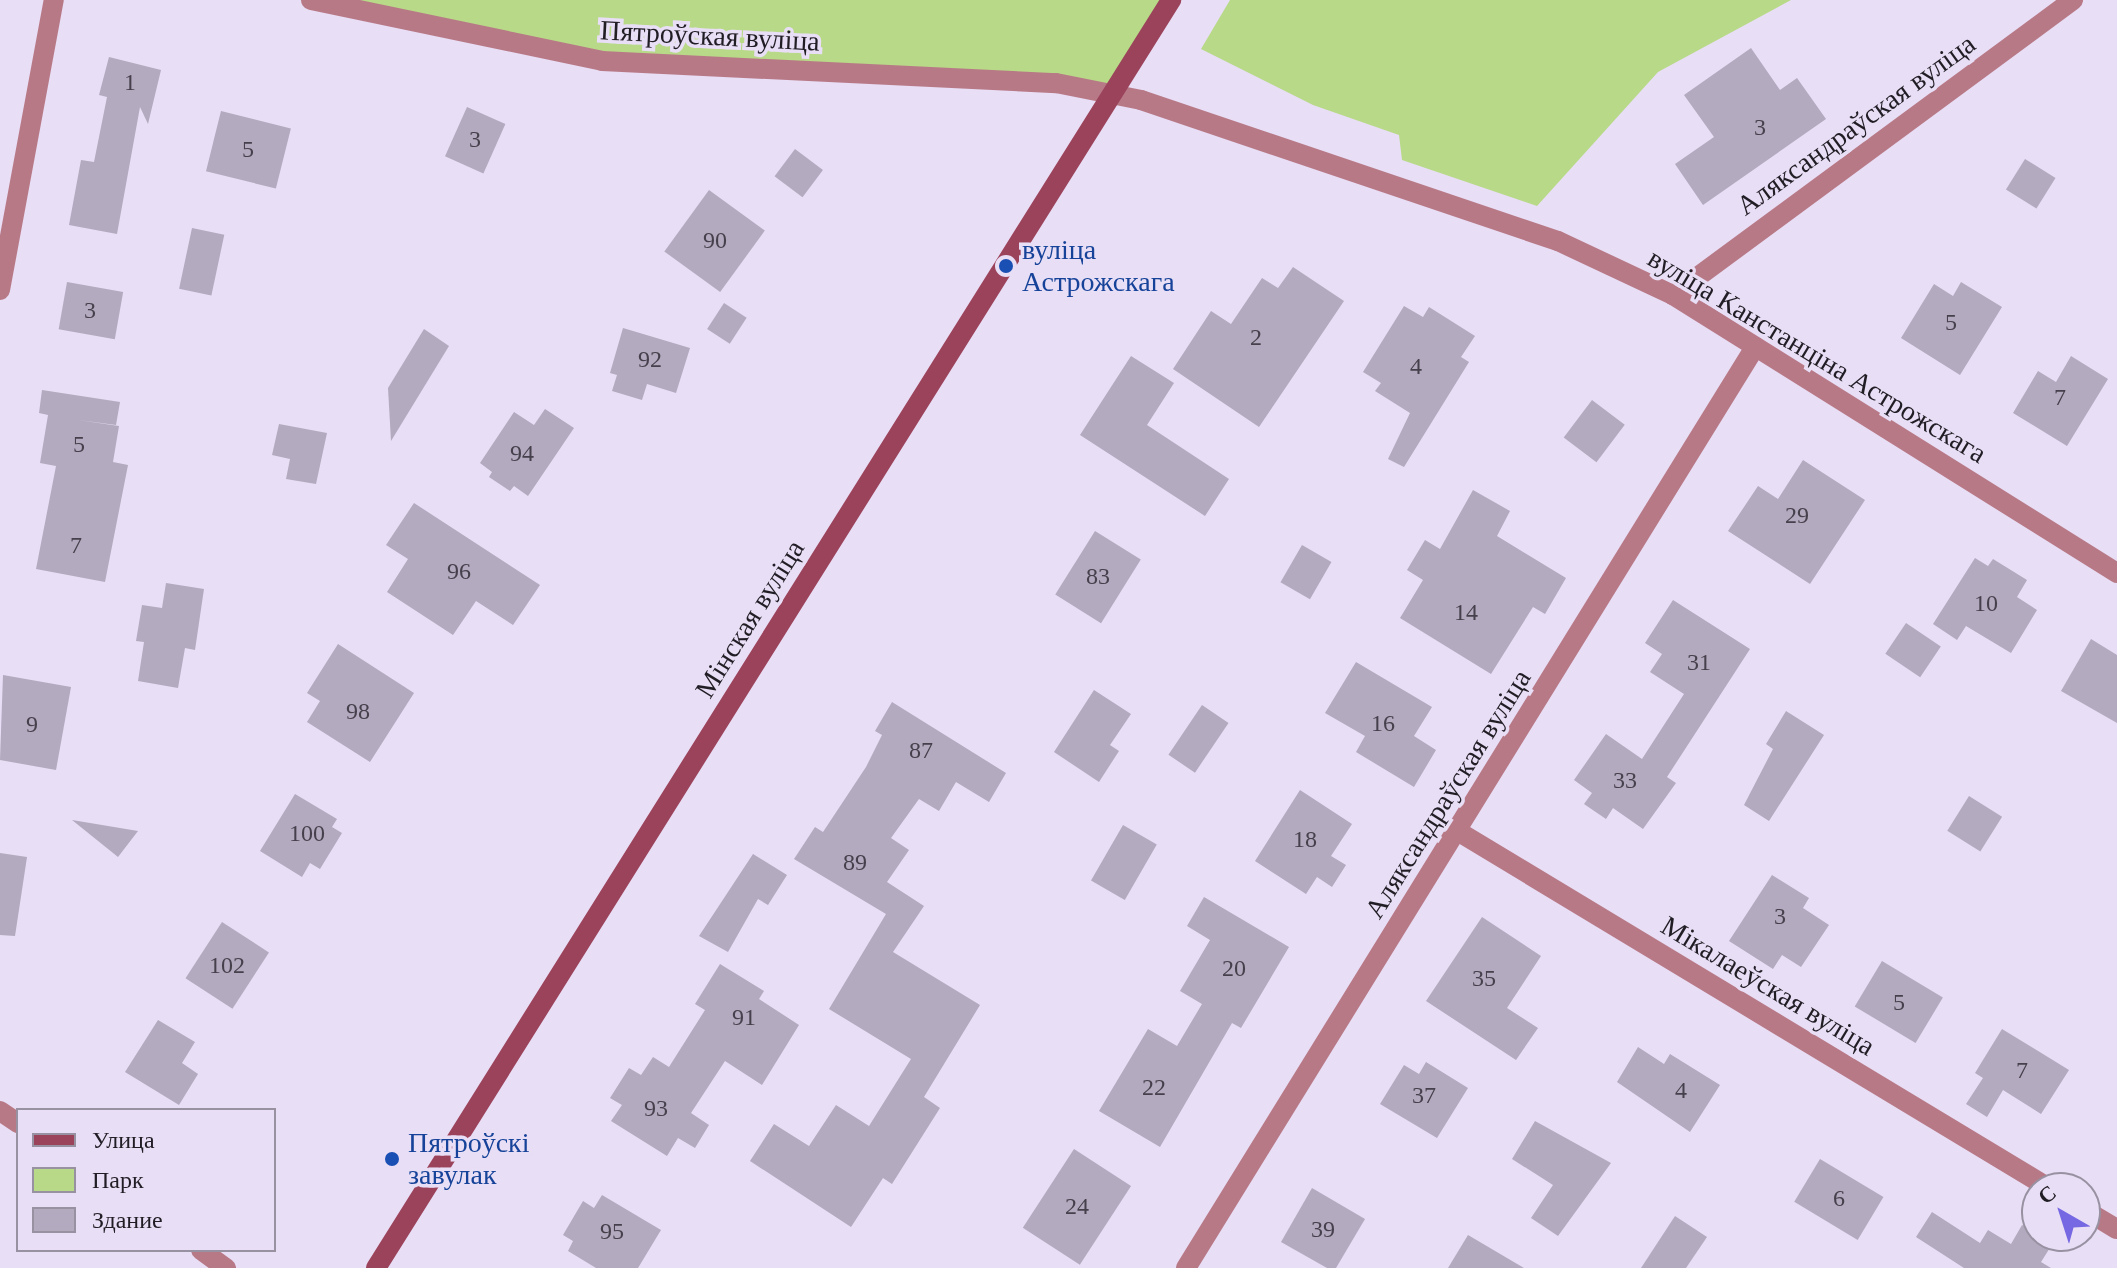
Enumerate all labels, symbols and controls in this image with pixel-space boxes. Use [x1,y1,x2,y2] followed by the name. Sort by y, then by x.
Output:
[599,13,821,59] street label: Пятроўская вуліца
[1730,27,1982,223] street label: Аляксандраўская вуліца
[124,69,136,97] house number: 1
[1754,114,1766,142] house number: 3
[469,126,481,154] house number: 3
[242,136,254,164] house number: 5
[703,227,727,255] house number: 90
[1022,233,1175,299] place label: вуліца Астрожскага
[1642,241,1992,471] street label: вуліца Канстанціна Астрожскага
[997,257,1015,275] marker: вуліца Астрожскага
[84,297,96,325] house number: 3
[1945,309,1957,337] house number: 5
[1250,324,1262,352] house number: 2
[638,346,662,374] house number: 92
[1410,353,1422,381] house number: 4
[2054,384,2066,412] house number: 7
[73,431,85,459] house number: 5
[510,440,534,468] house number: 94
[1785,502,1809,530] house number: 29
[70,532,82,560] house number: 7
[688,534,812,704] street label: Мінская вуліца
[447,558,471,586] house number: 96
[1086,563,1110,591] house number: 83
[1974,590,1998,618] house number: 10
[1454,599,1478,627] house number: 14
[1687,649,1711,677] house number: 31
[1358,663,1538,925] street label: Аляксандраўская вуліца
[346,698,370,726] house number: 98
[1371,710,1395,738] house number: 16
[26,711,38,739] house number: 9
[909,737,933,765] house number: 87
[1613,767,1637,795] house number: 33
[289,820,325,848] house number: 100
[1293,826,1317,854] house number: 18
[843,849,867,877] house number: 89
[1774,903,1786,931] house number: 3
[1655,909,1881,1063] street label: Мікалаеўская вуліца
[209,952,245,980] house number: 102
[1222,955,1246,983] house number: 20
[1472,965,1496,993] house number: 35
[1893,989,1905,1017] house number: 5
[732,1004,756,1032] house number: 91
[2016,1057,2028,1085] house number: 7
[1142,1074,1166,1102] house number: 22
[1675,1077,1687,1105] house number: 4
[1412,1082,1436,1110] house number: 37
[644,1095,668,1123] house number: 93
[16,1108,276,1252] legend
[408,1126,529,1192] place label: Пятроўскі завулак
[92,1127,155,1153] text: Улица
[383,1150,401,1168] marker: Пятроўскі завулак
[92,1167,144,1193] text: Парк
[2021,1172,2101,1252] north arrow
[2033,1180,2061,1209] text: С
[1833,1185,1845,1213] house number: 6
[1065,1193,1089,1221] house number: 24
[92,1207,163,1233] text: Здание
[1311,1216,1335,1244] house number: 39
[600,1218,624,1246] house number: 95

